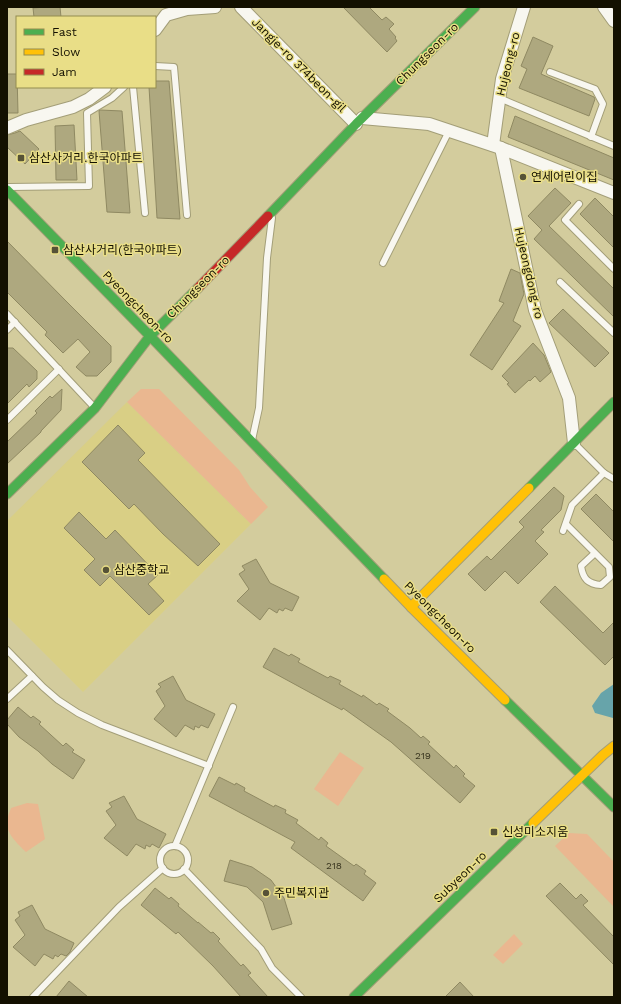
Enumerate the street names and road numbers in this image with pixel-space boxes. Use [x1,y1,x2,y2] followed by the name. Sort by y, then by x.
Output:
[249,15,349,115] street label: Jangje-ro 374beon-gil
[393,20,461,88] street label: Chungseon-ro
[493,31,523,97] street label: Hujeong-ro
[512,226,546,320] street label: Hujeongdong-ro
[164,253,232,321] street label: Chungseon-ro
[100,268,176,346] street label: Pyeongcheon-ro
[401,578,479,656] street label: Pyeongcheon-ro
[431,848,489,906] street label: Subyeon-ro

